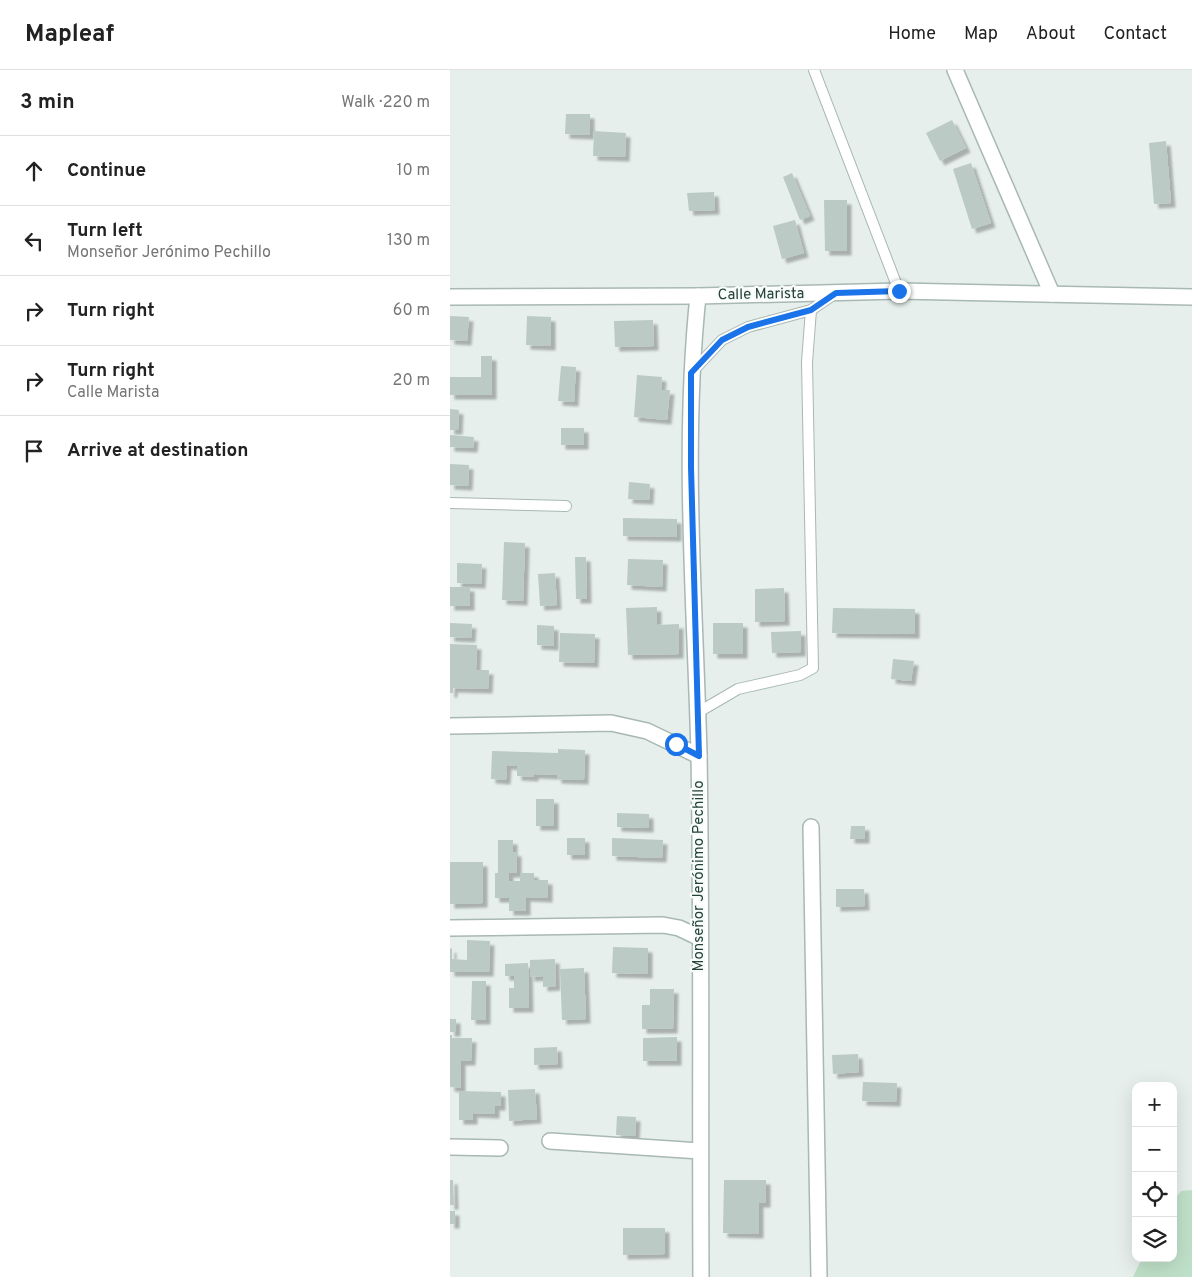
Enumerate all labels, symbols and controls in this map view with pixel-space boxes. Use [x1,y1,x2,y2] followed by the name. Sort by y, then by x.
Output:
[25,20,114,50] text: Mapleaf
[888,23,936,46] text: Home
[964,23,998,46] text: Map
[1026,23,1075,46] text: About
[1103,23,1167,46] text: Contact
[20,89,75,116] text: 3 min
[341,93,430,113] text: Walk · 220 m
[20,157,48,185] icon: ahead
[67,159,146,183] text: Continue
[396,161,430,181] text: 10 m
[67,219,143,243] text: Turn left
[20,227,48,255] icon: left
[387,231,430,251] text: 130 m
[67,243,271,263] text: Monseñor Jerónimo Pechillo
[888,280,911,303] route end
[718,285,804,305] street label: Calle Marista
[20,297,48,325] icon: right
[67,299,155,323] text: Turn right
[393,301,430,321] text: 60 m
[67,359,155,383] text: Turn right
[20,367,48,395] icon: right
[393,371,430,391] text: 20 m
[67,383,159,403] text: Calle Marista
[20,437,48,465] icon: arrive
[67,439,248,463] text: Arrive at destination
[665,733,688,756] route start
[690,780,709,972] street label: Monseñor Jerónimo Pechillo
[1132,1082,1177,1262] map controls
[1132,1082,1177,1127] button: +
[1132,1127,1177,1172] button: −
[1132,1172,1177,1217] button: locate
[1132,1217,1177,1262] button: layers

